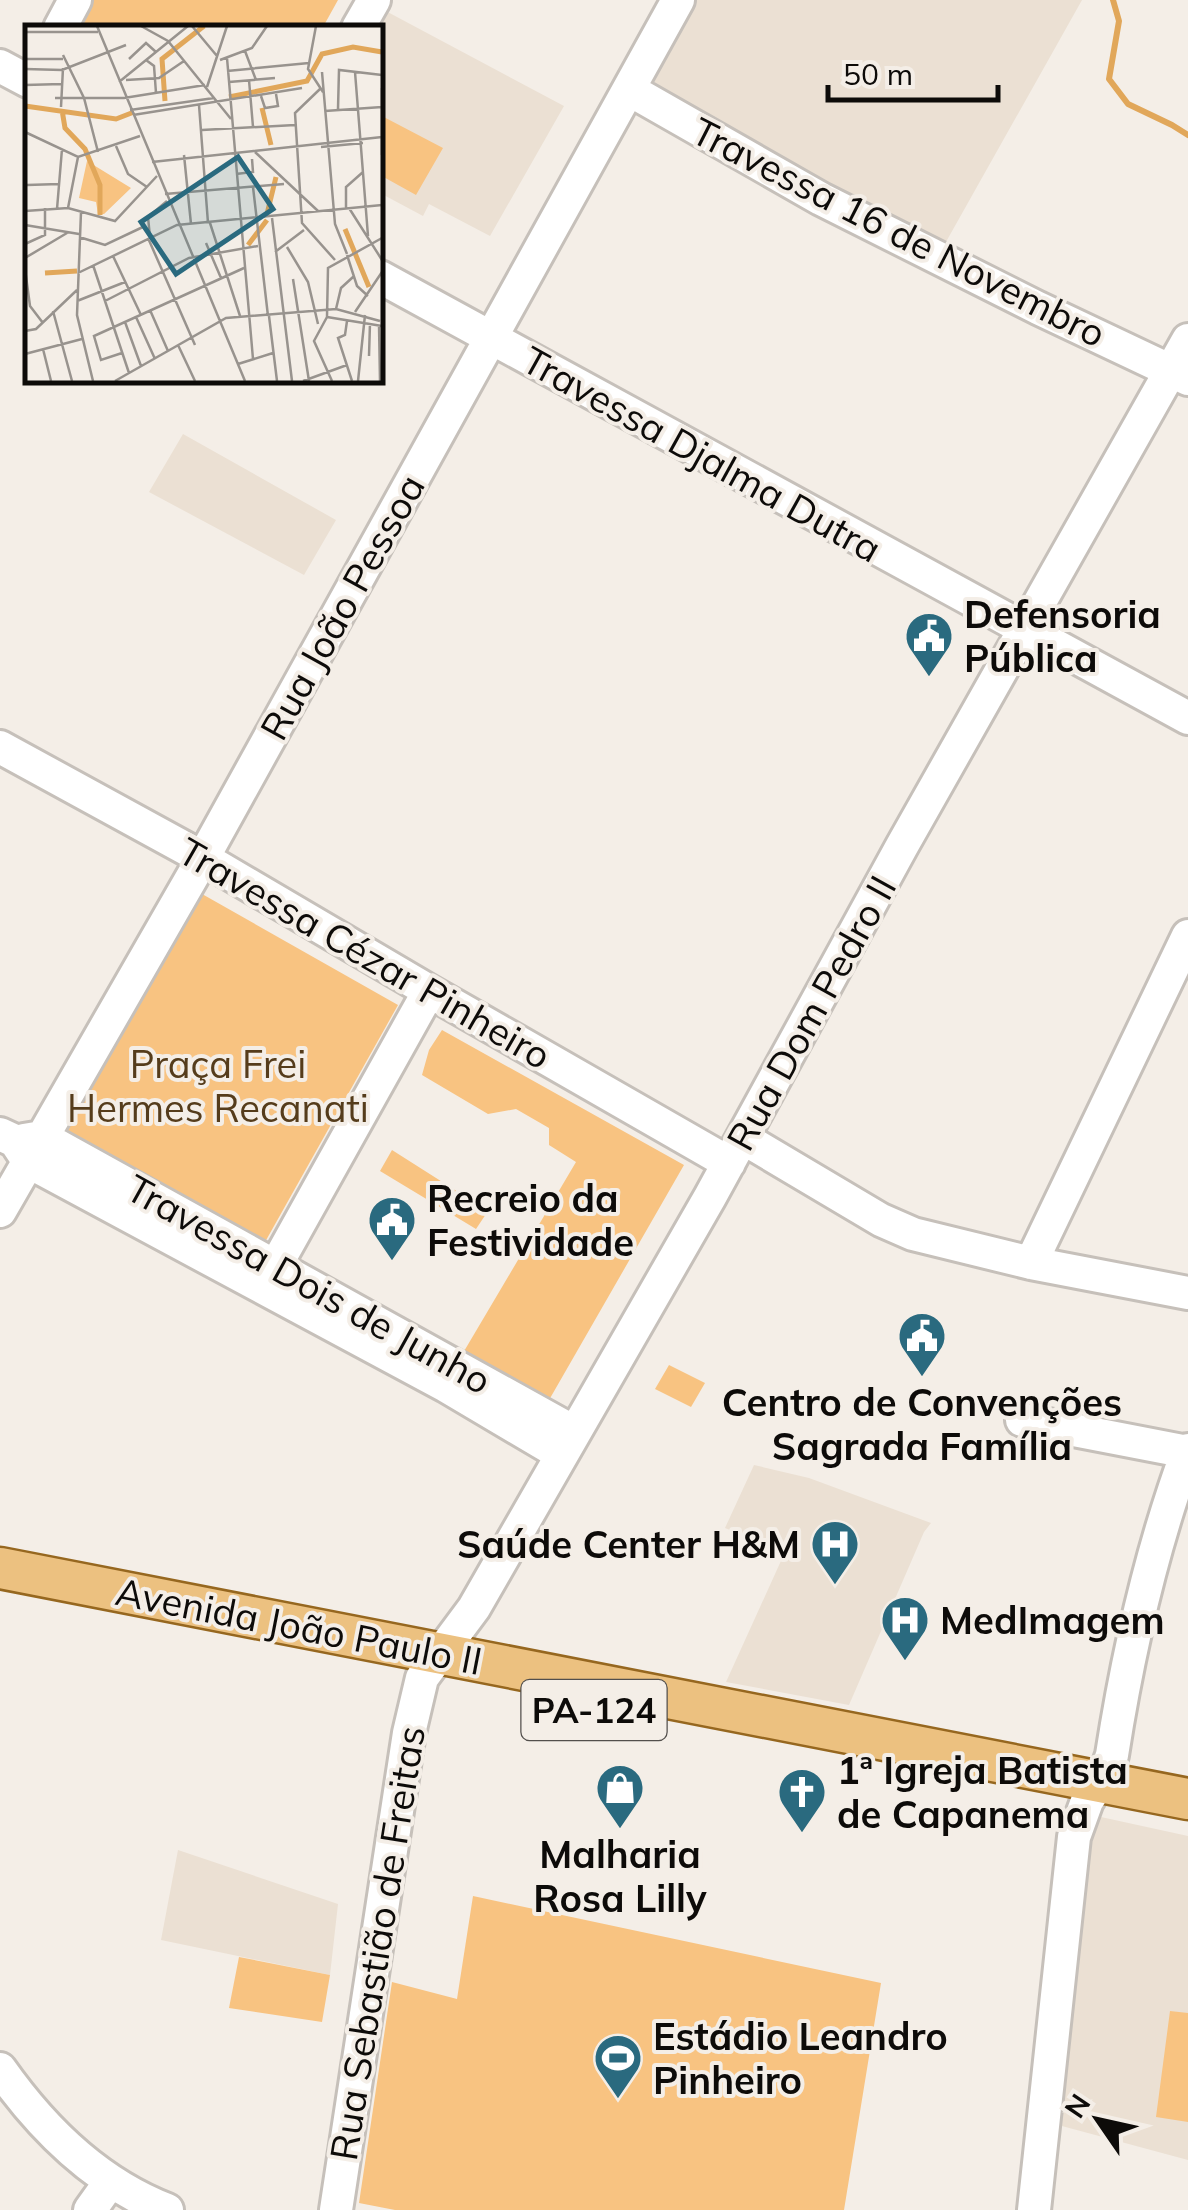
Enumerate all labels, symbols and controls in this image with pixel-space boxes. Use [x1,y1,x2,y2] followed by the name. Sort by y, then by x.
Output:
[25,25,382,382] inset map
[828,40,998,102] scale bar
[843,55,913,93] text: 50 m
[684,107,1114,357] street label: Travessa 16 de Novembro
[514,335,890,573] street label: Travessa Djalma Dutra
[249,466,435,748] street label: Rua João Pessoa
[964,590,1161,682] place label: Defensoria Pública
[903,610,955,678] public building icon: Defensoria Pública
[170,827,560,1079] street label: Travessa Cézar Pinheiro
[716,867,906,1159] street label: Rua Dom Pedro II
[67,1040,369,1132] park label: Praça Frei Hermes Recanati
[118,1164,500,1404] street label: Travessa Dois de Junho
[427,1174,634,1266] place label: Recreio da Festividade
[366,1194,418,1262] public building icon: Recreio da Festividade
[896,1310,948,1378] public building icon: Centro de Convenções Sagrada Família
[722,1378,1122,1470] place label: Centro de Convenções Sagrada Família
[809,1518,861,1586] hospital icon: Saúde Center H&M
[457,1520,800,1568] place label: Saúde Center H&M
[112,1567,486,1685] street label: Avenida João Paulo II
[879,1594,931,1662] hospital icon: MedImagem
[940,1596,1165,1644] place label: MedImagem
[522,1680,666,1740] road number: PA-124
[319,1723,435,2163] street label: Rua Sebastião de Freitas
[837,1746,1128,1838] place label: 1ª Igreja Batista de Capanema
[594,1762,646,1830] shop icon: Malharia Rosa Lilly
[776,1766,828,1834] church icon: 1ª Igreja Batista de Capanema
[533,1830,707,1922] place label: Malharia Rosa Lilly
[653,2012,948,2104] place label: Estádio Leandro Pinheiro
[592,2032,644,2100] sports icon: Estádio Leandro Pinheiro
[1048,2070,1148,2170] north arrow
[1056,2087,1097,2124] text: N

